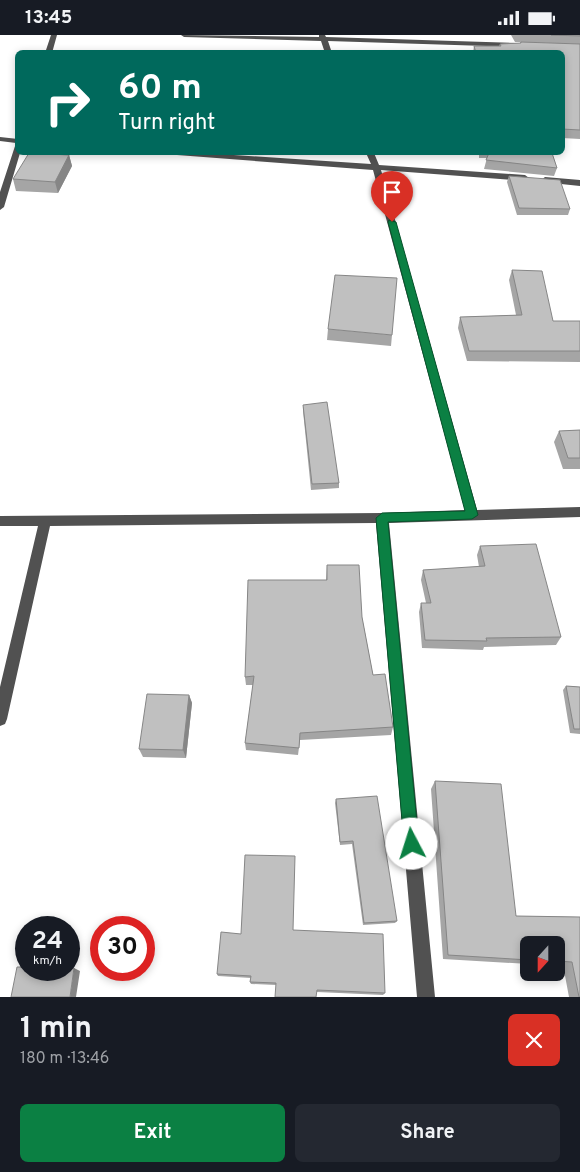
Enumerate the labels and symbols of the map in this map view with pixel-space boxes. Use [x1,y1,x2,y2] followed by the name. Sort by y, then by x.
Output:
[371,171,413,222] pin
[385,817,437,869] position arrow
[90,916,155,981] speed limit sign: 30
[520,936,565,981] north arrow

